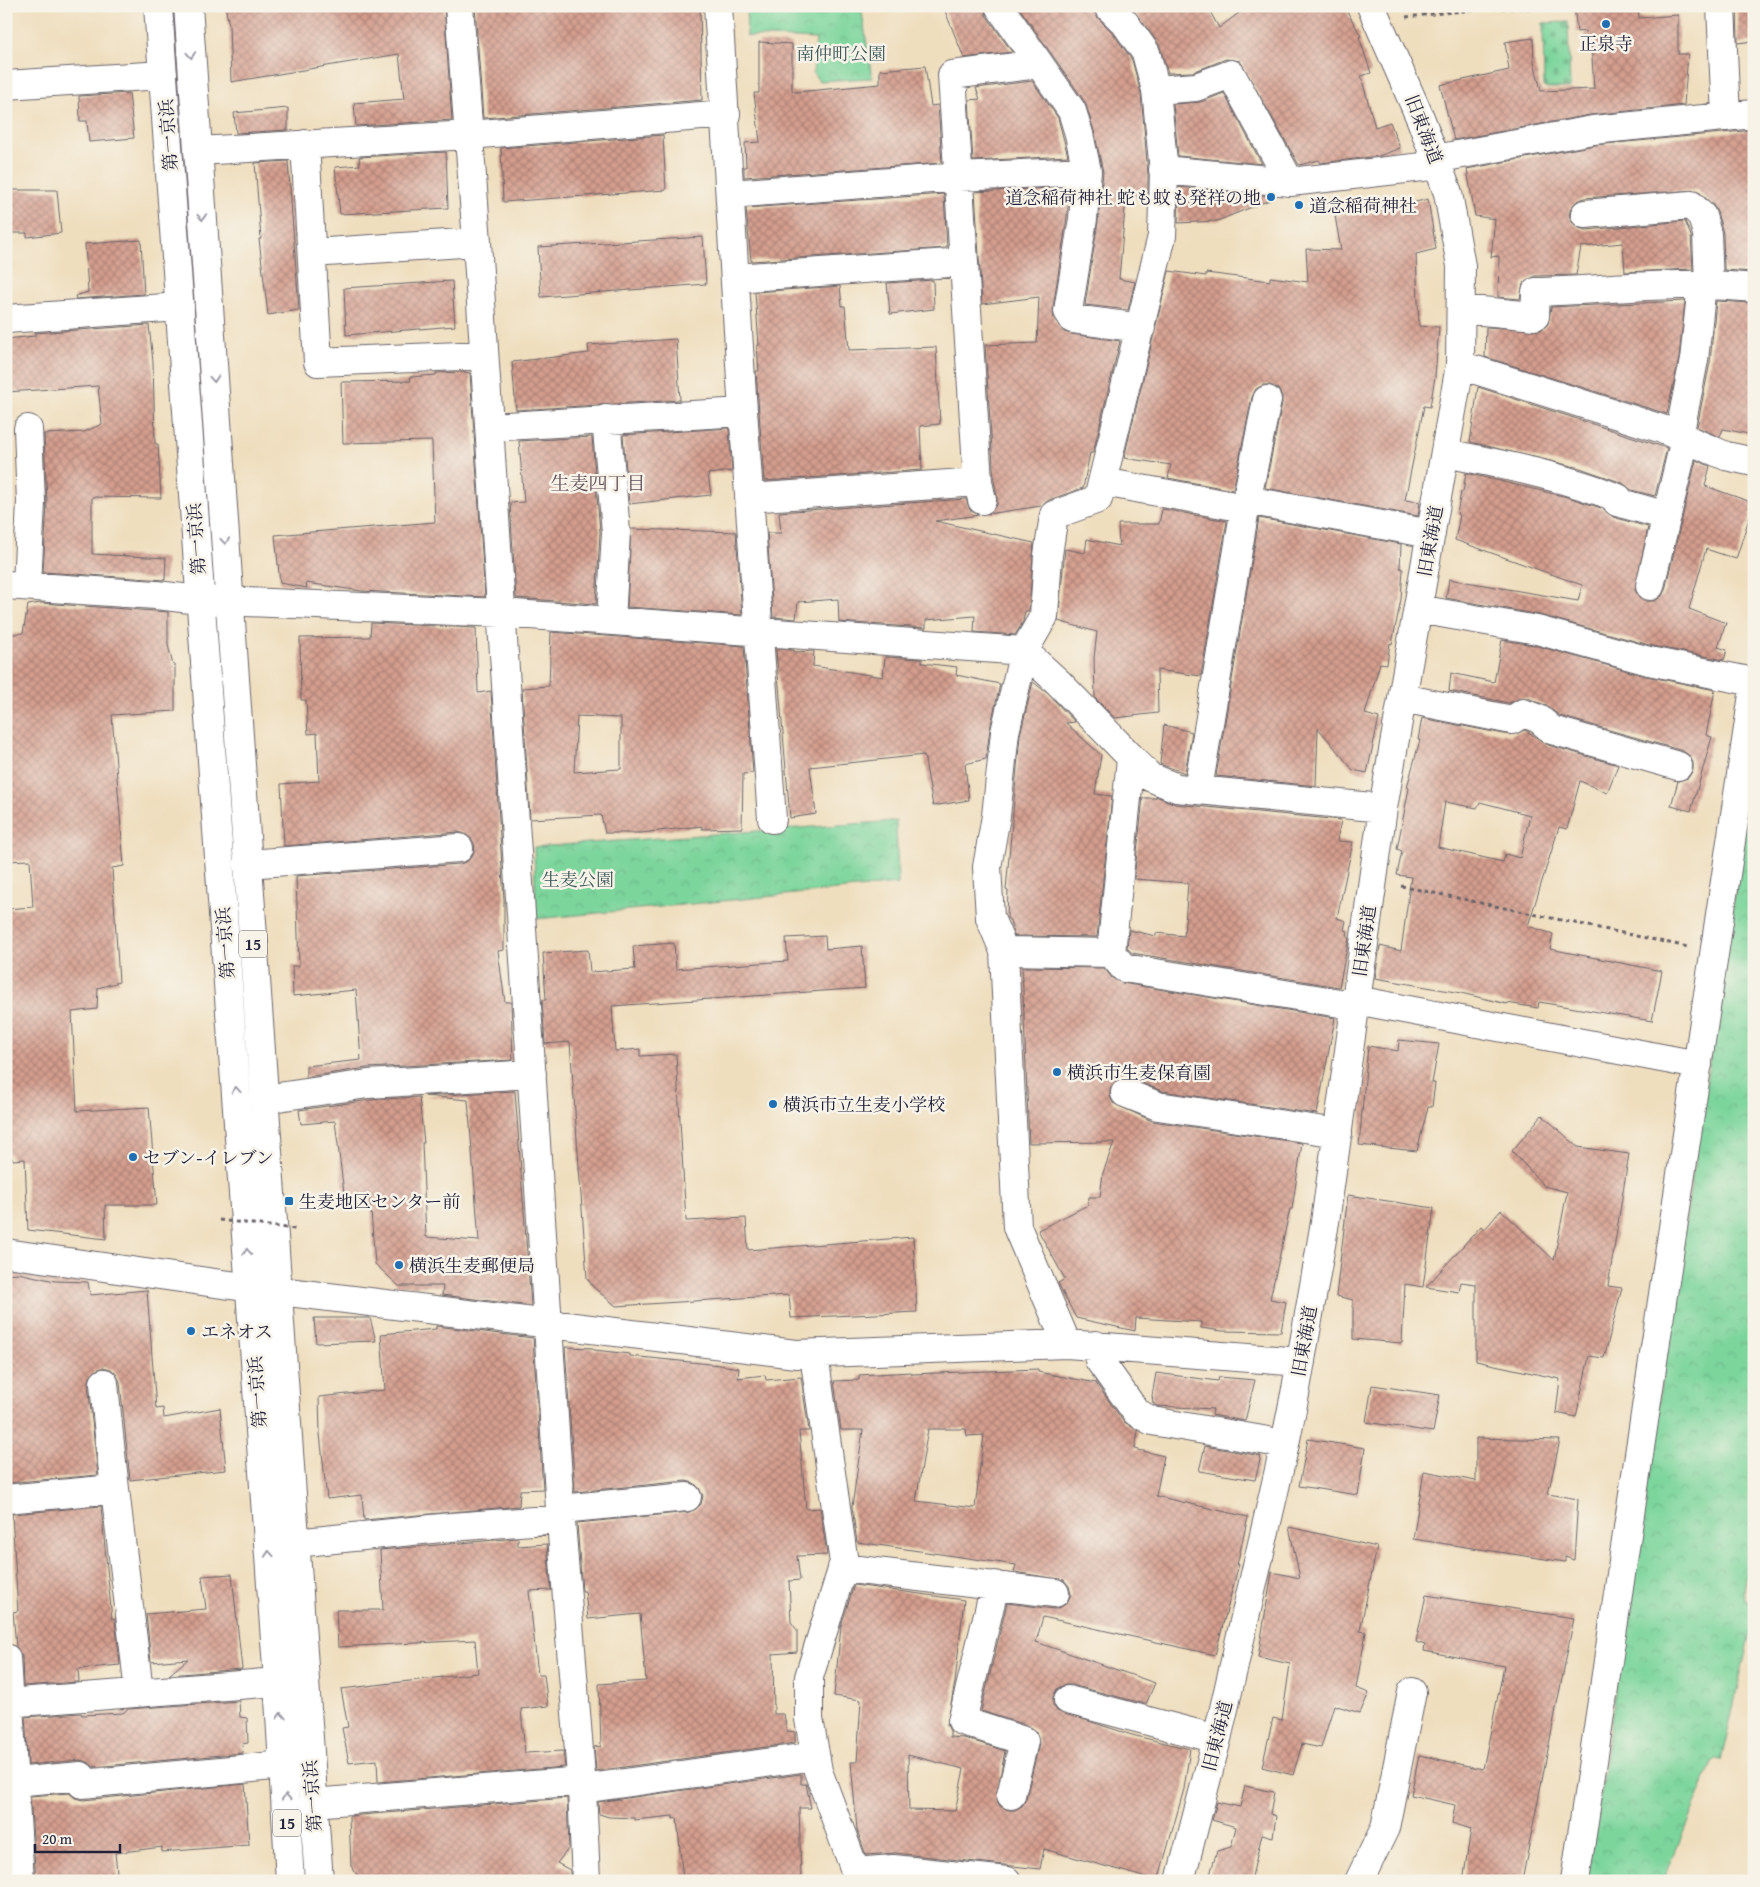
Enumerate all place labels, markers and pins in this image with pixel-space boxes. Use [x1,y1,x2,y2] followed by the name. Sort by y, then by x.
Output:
[1600,18,1612,30] marker: 正泉寺
[1579,30,1633,57] place label: 正泉寺
[1005,184,1261,211] place label: 道念稲荷神社 蛇も蚊も発祥の地
[1265,191,1277,203] marker: 道念稲荷神社 蛇も蚊も発祥の地
[1309,192,1417,219] place label: 道念稲荷神社
[1293,199,1305,211] marker: 道念稲荷神社
[1067,1059,1211,1086] place label: 横浜市生麦保育園
[1051,1066,1063,1078] marker: 横浜市生麦保育園
[783,1091,945,1118] place label: 横浜市立生麦小学校
[767,1098,779,1110] marker: 横浜市立生麦小学校
[143,1144,274,1171] place label: セブン-イレブン
[127,1151,139,1163] marker: セブン-イレブン
[299,1188,460,1215] place label: 生麦地区センター前
[283,1195,295,1207] marker: 生麦地区センター前
[409,1252,535,1279] place label: 横浜生麦郵便局
[393,1259,405,1271] marker: 横浜生麦郵便局
[201,1318,273,1345] place label: エネオス
[185,1325,197,1337] marker: エネオス

